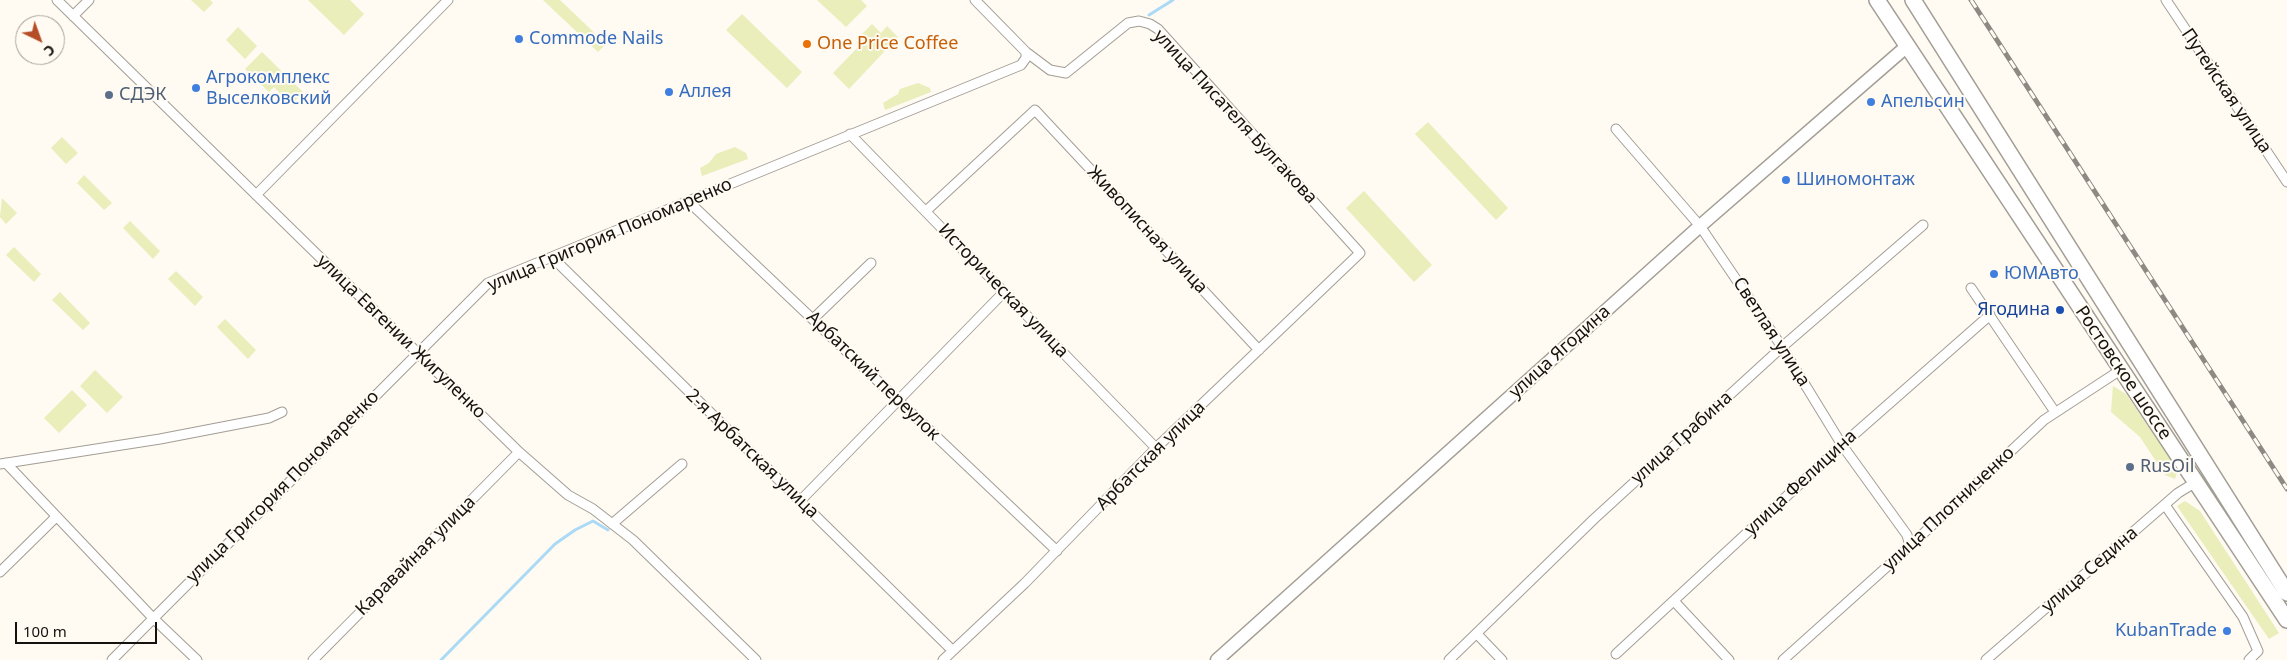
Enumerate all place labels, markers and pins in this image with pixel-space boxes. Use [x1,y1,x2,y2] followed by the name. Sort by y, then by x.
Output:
[529,28,663,50] place label: Commode Nails
[513,33,525,45] marker: Commode Nails
[817,33,958,55] place label: One Price Coffee
[801,38,813,50] marker: One Price Coffee
[206,67,331,110] place label: Агрокомплекс Выселковский
[679,81,732,103] place label: Аллея
[190,82,202,94] marker: Агрокомплекс Выселковский
[119,84,167,106] place label: СДЭК
[663,86,675,98] marker: Аллея
[103,89,115,101] marker: СДЭК
[1881,91,1965,113] place label: Апельсин
[1865,96,1877,108] marker: Апельсин
[1796,169,1915,191] place label: Шиномонтаж
[1780,174,1792,186] marker: Шиномонтаж
[2004,263,2079,285] place label: ЮМАвто
[1988,268,2000,280] marker: ЮМАвто
[1977,299,2050,321] place label: Ягодина
[2054,304,2066,316] marker: Ягодина
[2140,456,2194,478] place label: RusOil
[2124,461,2136,473] marker: RusOil
[2115,620,2217,642] place label: KubanTrade
[2221,625,2233,637] marker: KubanTrade

